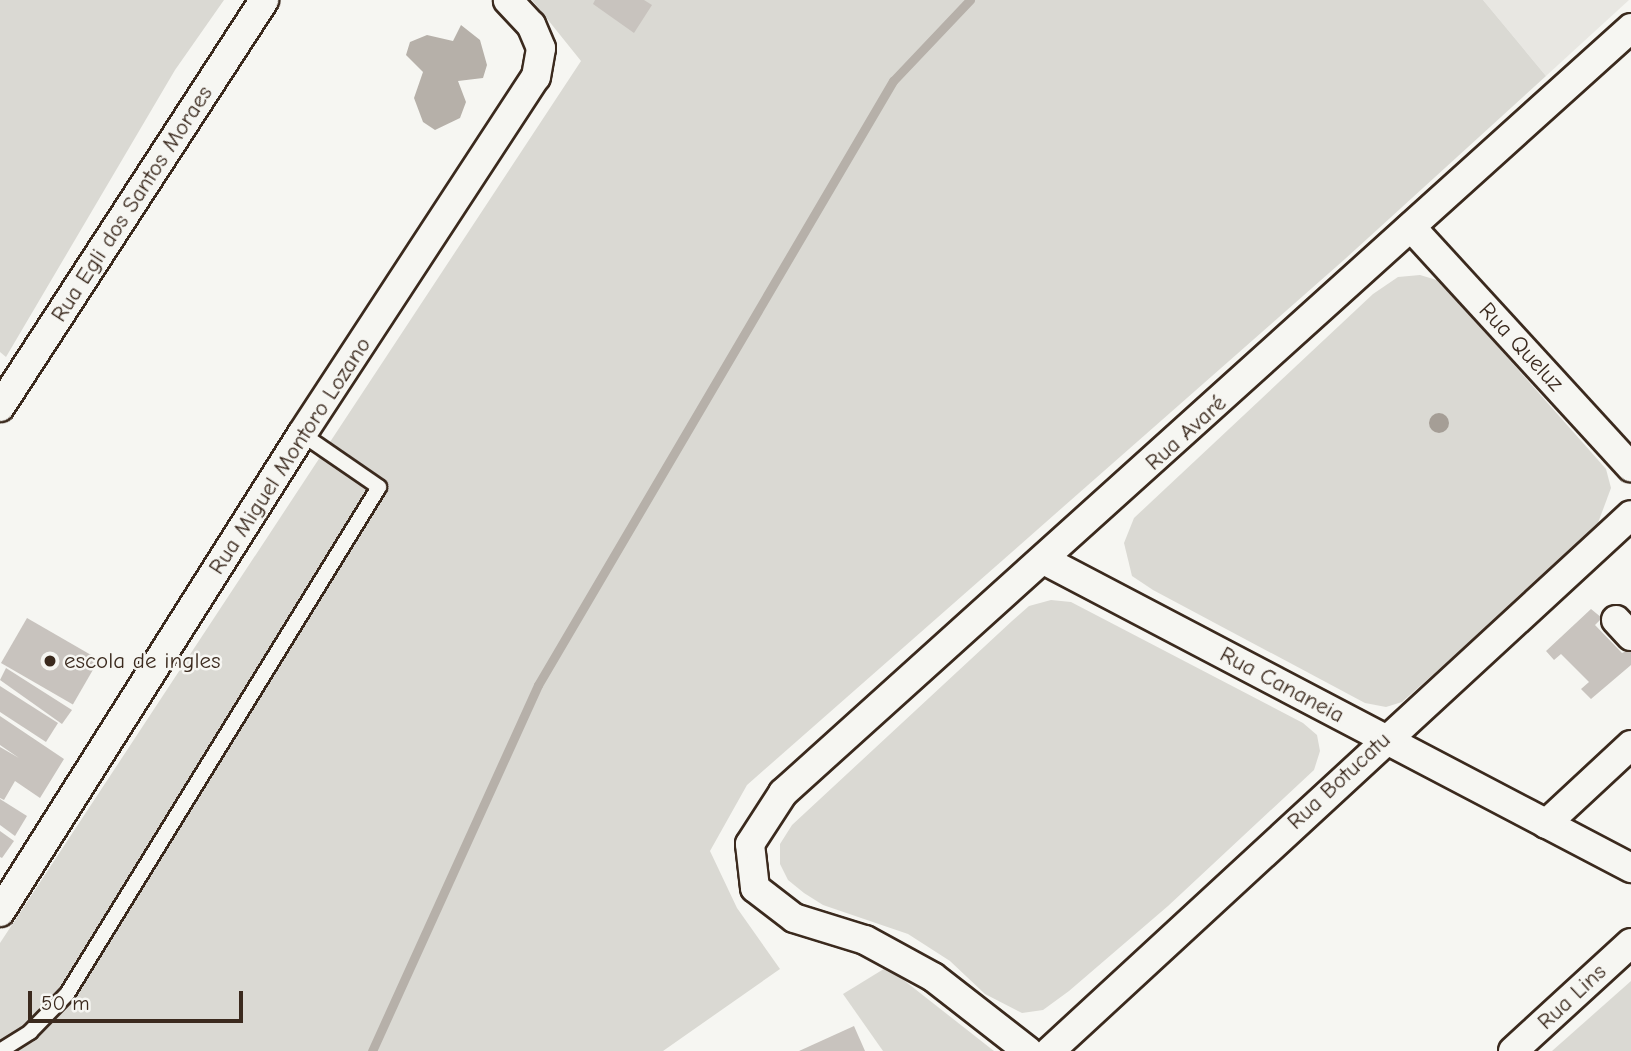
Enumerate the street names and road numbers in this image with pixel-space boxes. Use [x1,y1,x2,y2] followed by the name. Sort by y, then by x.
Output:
[45,81,219,327] street label: Rua Egli dos Santos Moraes
[1473,297,1569,397] street label: Rua Queluz
[203,332,377,580] street label: Rua Miguel Montoro Lozano
[1140,390,1232,476] street label: Rua Avaré
[1215,641,1349,729] street label: Rua Cananeia
[1282,726,1396,836] street label: Rua Botucatu
[1532,958,1612,1036] street label: Rua Lins

